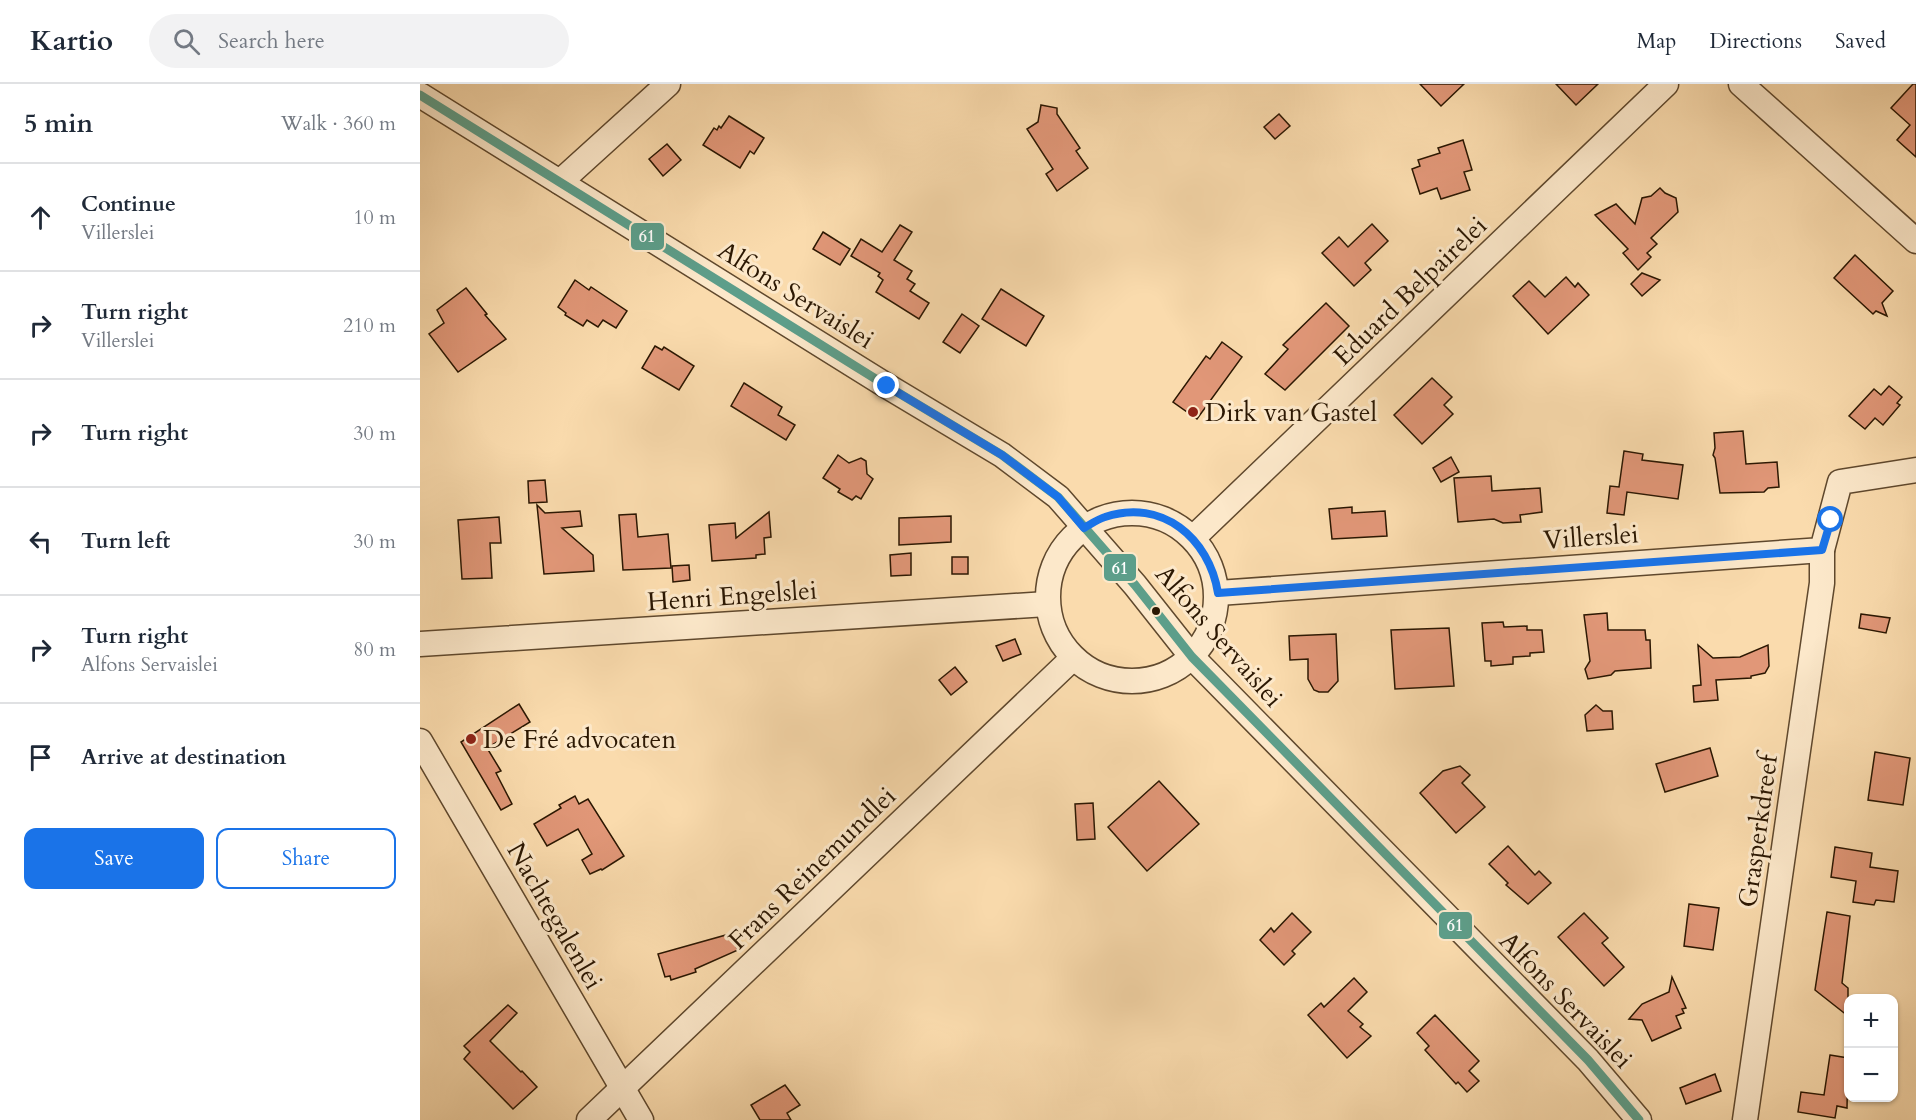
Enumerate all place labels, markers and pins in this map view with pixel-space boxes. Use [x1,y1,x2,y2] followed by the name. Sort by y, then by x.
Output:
[1205,395,1377,430] place label: Dirk van Gastel
[1186,405,1200,419] marker: Dirk van Gastel
[1150,605,1162,617] unlabelled marker
[483,722,676,757] place label: De Fré advocaten
[464,732,478,746] marker: De Fré advocaten

